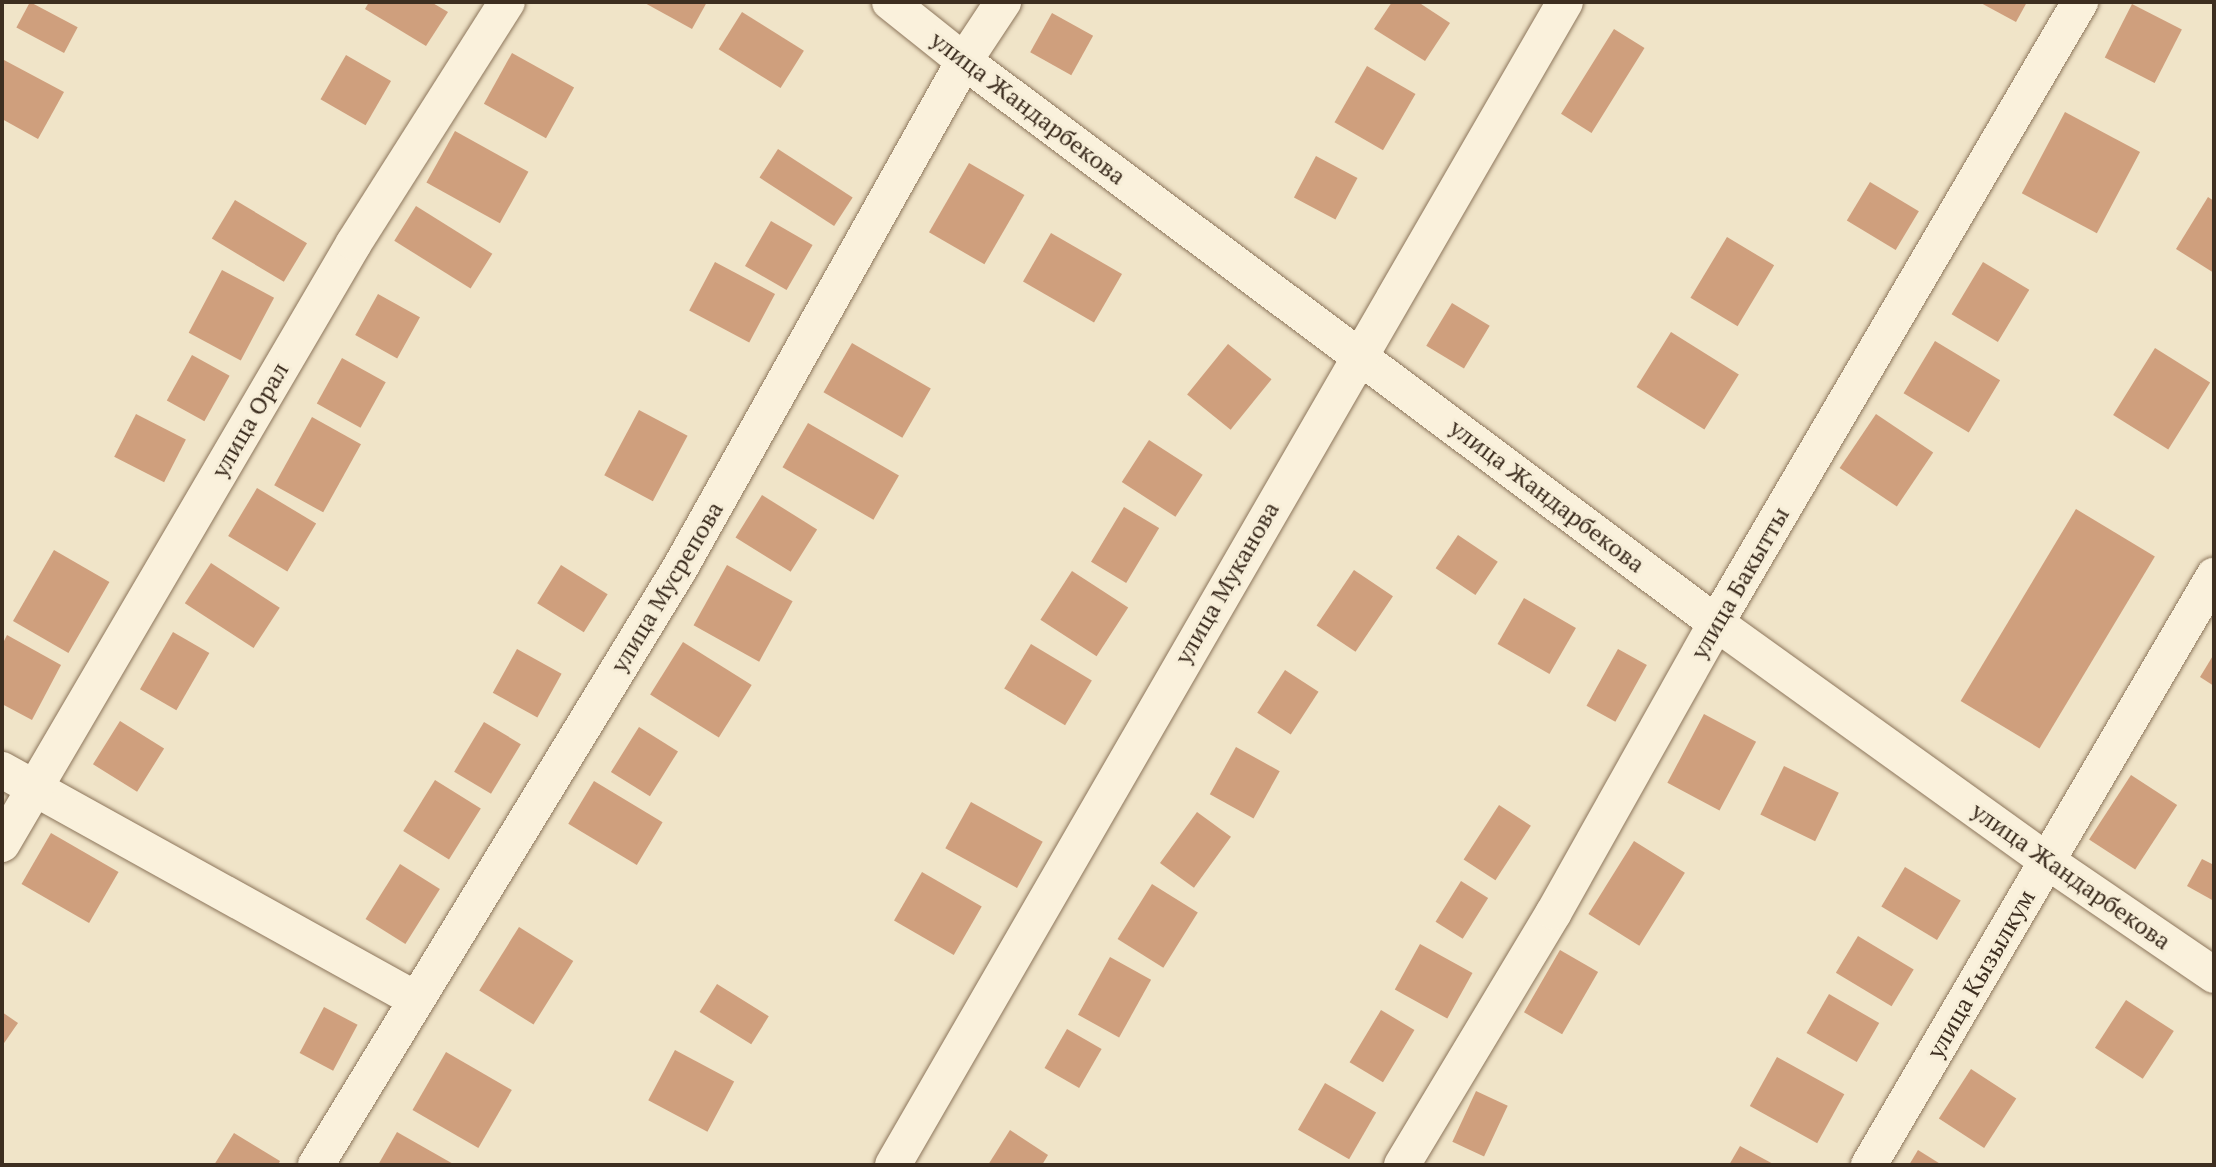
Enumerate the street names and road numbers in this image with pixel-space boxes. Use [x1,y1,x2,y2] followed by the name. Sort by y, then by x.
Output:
[925,25,1131,191] street label: улица Жандарбекова
[205,357,295,483] street label: улица Орал
[1444,413,1650,579] street label: улица Жандарбекова
[605,496,729,678] street label: улица Мусрепова
[1169,497,1285,669] street label: улица Муканова
[1685,502,1795,664] street label: улица Бакытты
[1966,796,2176,956] street label: улица Жандарбекова
[1921,884,2041,1064] street label: улица Кызылкум

